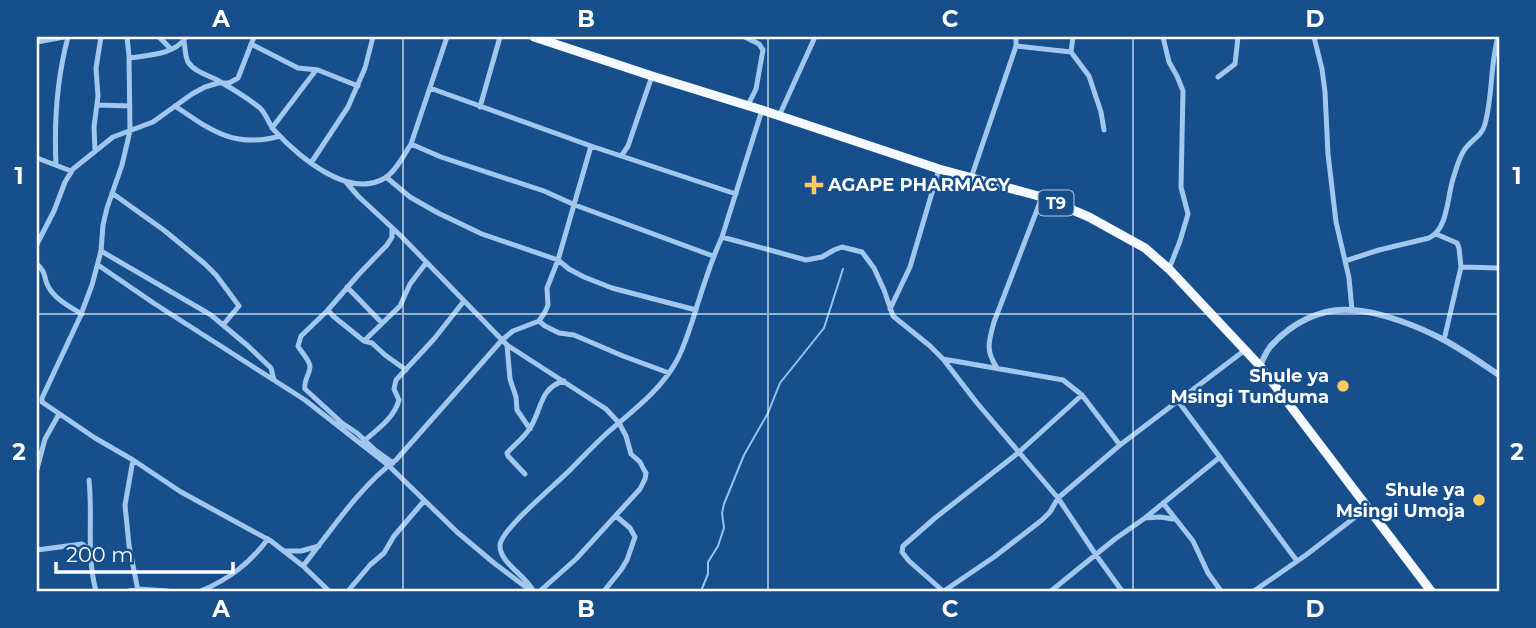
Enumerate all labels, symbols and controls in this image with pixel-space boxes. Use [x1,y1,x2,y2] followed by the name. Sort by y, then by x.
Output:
[211,5,230,33] text: A
[577,5,595,33] text: B
[942,5,959,33] text: C
[1306,5,1325,33] text: D
[14,162,24,190] text: 1
[1512,162,1522,190] text: 1
[827,174,1011,196] place label: AGAPE PHARMACY
[806,177,822,193] marker: AGAPE PHARMACY
[1038,190,1074,216] road number: T9
[1171,365,1329,408] place label: Shule ya Msingi Tunduma
[1335,378,1351,394] marker: Shule ya Msingi Tunduma
[12,438,26,466] text: 2
[1510,438,1524,466] text: 2
[1336,479,1465,522] place label: Shule ya Msingi Umoja
[1471,492,1487,508] marker: Shule ya Msingi Umoja
[56,530,233,574] scale bar
[66,542,133,567] text: 200 m
[211,595,230,623] text: A
[577,595,595,623] text: B
[942,595,959,623] text: C
[1306,595,1325,623] text: D

